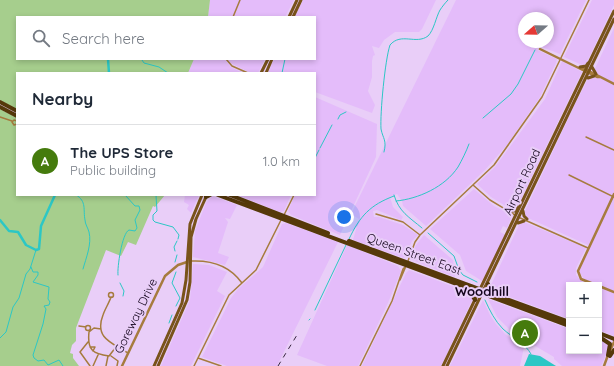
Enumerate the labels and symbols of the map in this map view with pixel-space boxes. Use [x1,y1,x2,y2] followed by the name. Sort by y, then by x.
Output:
[518,12,554,48] north arrow
[500,146,543,217] street label: Airport Road
[334,207,354,227] your location
[365,229,464,278] street label: Queen Street East
[111,275,160,356] street label: Goreway Drive
[455,283,509,299] district label: Woodhill
[512,318,538,348] pin: A

